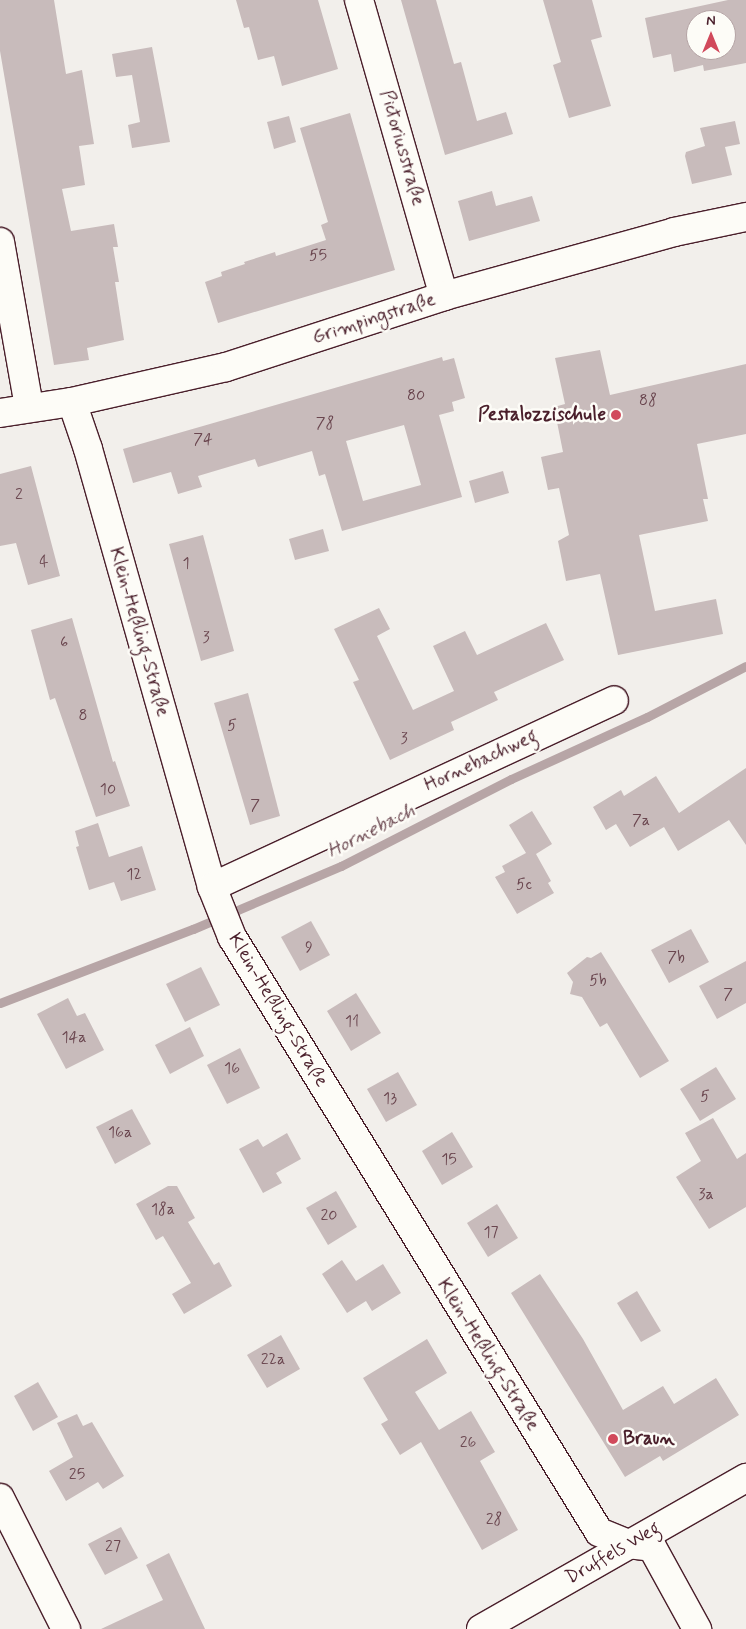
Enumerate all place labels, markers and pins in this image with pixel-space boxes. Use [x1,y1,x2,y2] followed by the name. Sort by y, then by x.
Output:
[478,404,606,426] place label: Pestalozzischule
[610,409,622,421] marker: Pestalozzischule
[623,1428,675,1450] place label: Braun
[607,1433,619,1445] marker: Braun

